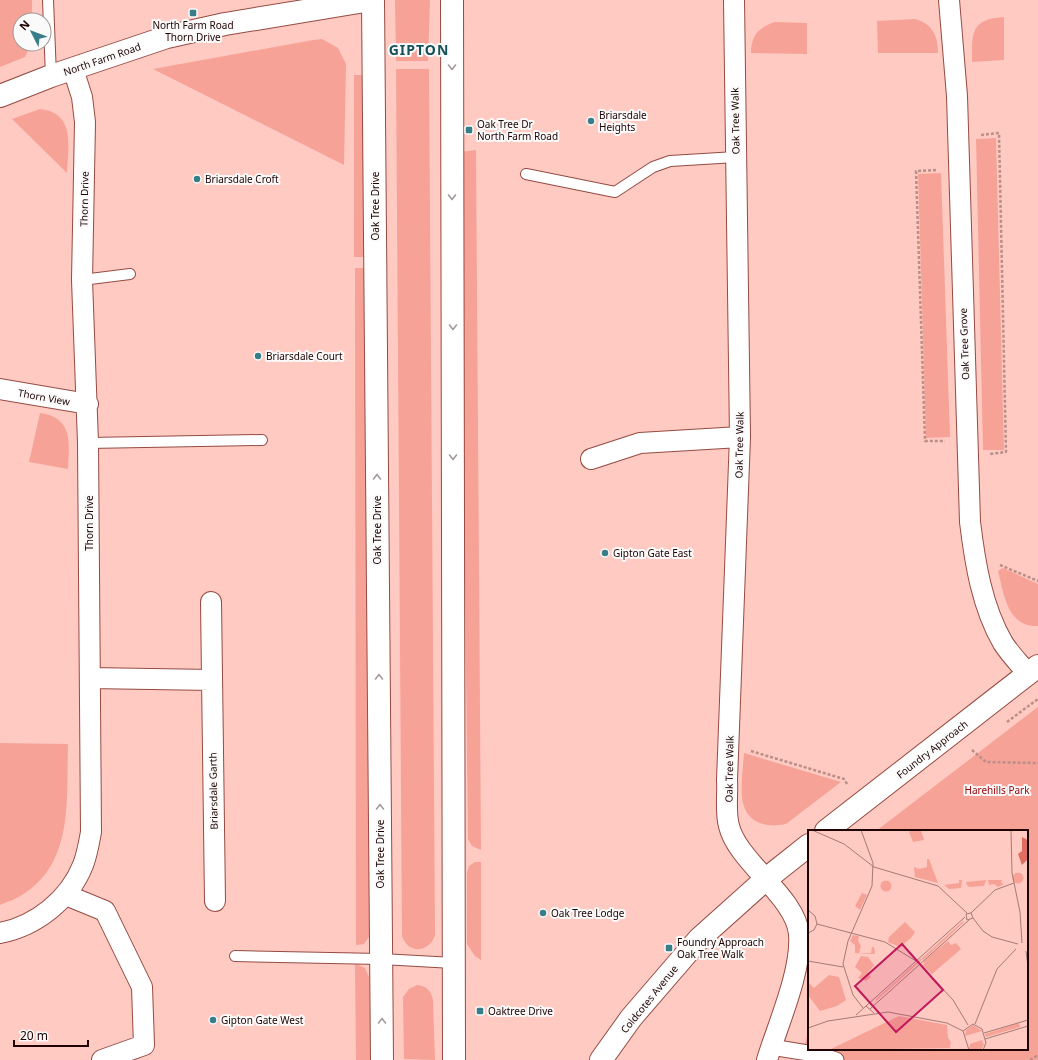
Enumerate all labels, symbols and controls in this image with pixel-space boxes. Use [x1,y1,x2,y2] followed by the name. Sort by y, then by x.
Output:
[188,8,198,18] marker: North Farm Road Thorn Drive
[12,12,52,52] north arrow
[16,17,33,33] text: N
[152,18,234,44] place label: North Farm Road Thorn Drive
[61,39,143,79] street label: North Farm Road
[389,40,449,59] district label: GIPTON
[448,64,456,70] one-way arrow
[727,87,743,155] street label: Oak Tree Walk
[599,108,647,134] place label: Briarsdale Heights
[586,116,596,126] marker: Briarsdale Heights
[477,117,558,143] place label: Oak Tree Dr North Farm Road
[464,125,474,135] marker: Oak Tree Dr North Farm Road
[77,171,91,227] street label: Thorn Drive
[368,171,382,240] street label: Oak Tree Drive
[205,172,279,186] place label: Briarsdale Croft
[192,174,202,184] marker: Briarsdale Croft
[448,194,456,200] one-way arrow
[956,307,972,380] street label: Oak Tree Grove
[449,324,457,330] one-way arrow
[266,349,343,363] place label: Briarsdale Court
[253,351,263,361] marker: Briarsdale Court
[17,386,71,408] street label: Thorn View
[731,411,747,479] street label: Oak Tree Walk
[449,454,457,460] one-way arrow
[373,474,381,480] one-way arrow
[82,495,96,551] street label: Thorn Drive
[370,495,384,564] street label: Oak Tree Drive
[613,546,692,560] place label: Gipton Gate East
[600,548,610,558] marker: Gipton Gate East
[375,674,383,680] one-way arrow
[893,717,971,781] street label: Foundry Approach
[721,735,737,803] street label: Oak Tree Walk
[205,752,221,830] street label: Briarsdale Garth
[964,783,1030,797] park label: Harehills Park
[376,804,384,810] one-way arrow
[373,819,387,888] street label: Oak Tree Drive
[808,830,1028,1050] inset map
[551,906,625,920] place label: Oak Tree Lodge
[538,908,548,918] marker: Oak Tree Lodge
[677,935,764,961] place label: Foundry Approach Oak Tree Walk
[664,943,674,953] marker: Foundry Approach Oak Tree Walk
[617,962,681,1036] street label: Coldcotes Avenue
[488,1004,553,1018] place label: Oaktree Drive
[475,1006,485,1016] marker: Oaktree Drive
[221,1013,304,1027] place label: Gipton Gate West
[208,1015,218,1025] marker: Gipton Gate West
[378,1018,386,1024] one-way arrow
[14,1022,88,1048] scale bar
[20,1027,48,1044] text: 20 m

